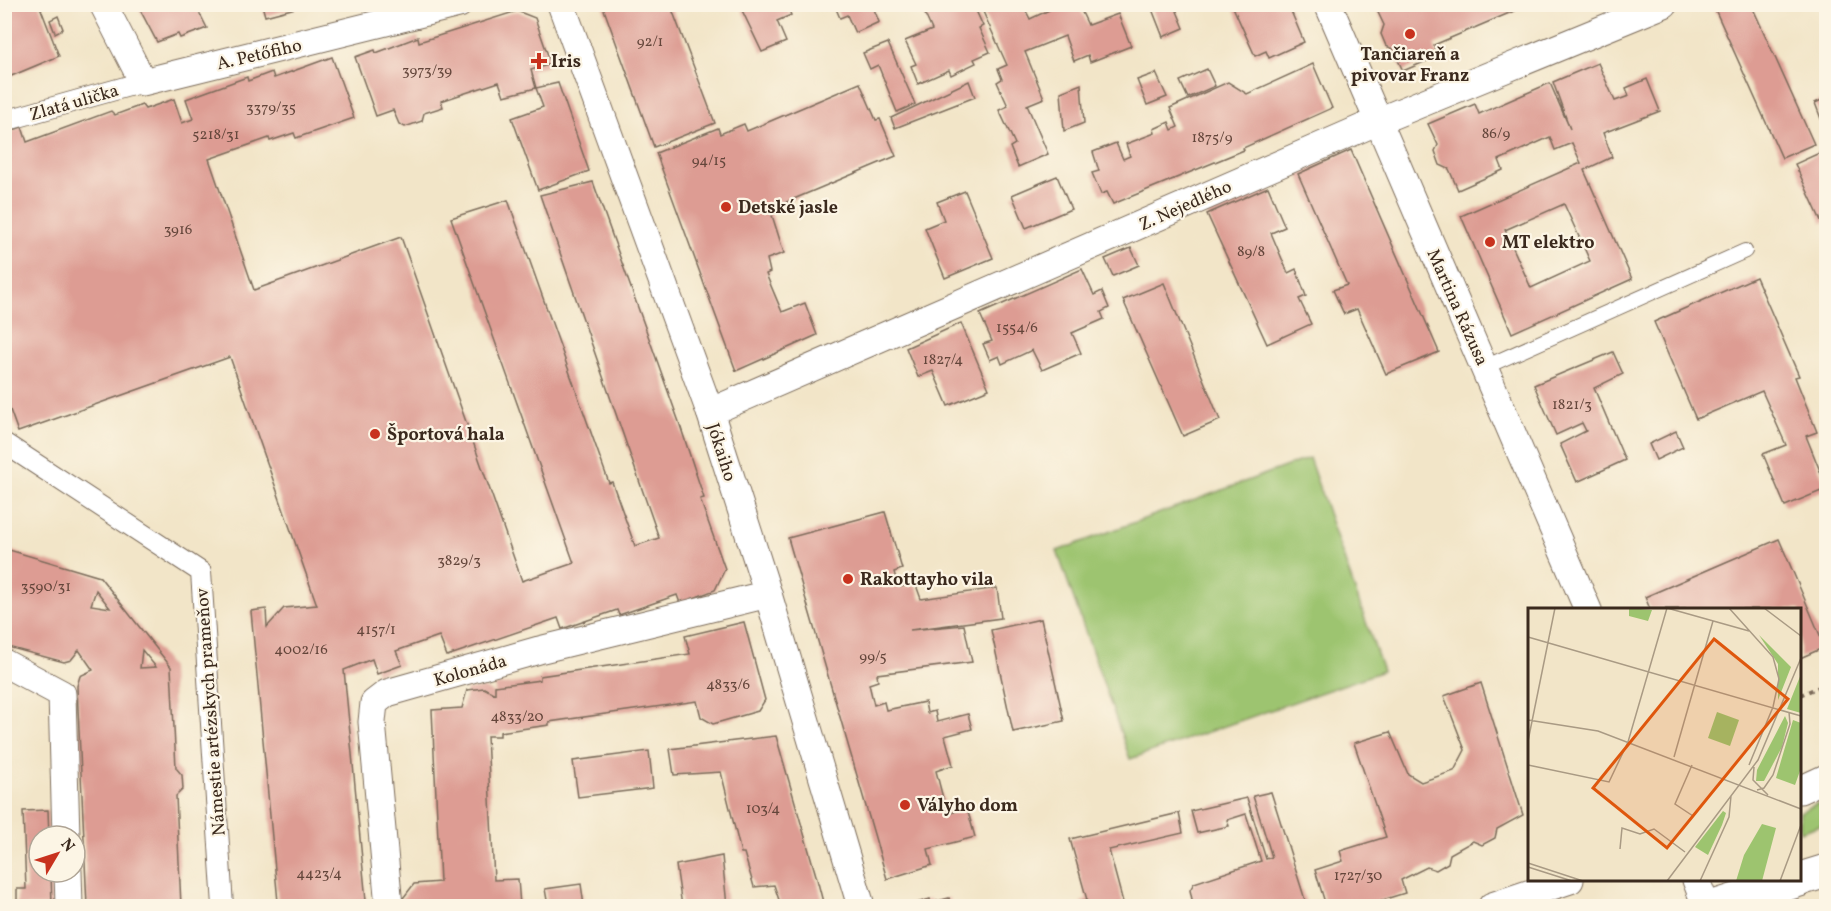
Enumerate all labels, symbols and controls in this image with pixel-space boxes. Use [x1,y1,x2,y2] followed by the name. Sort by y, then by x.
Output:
[1403,27,1417,41] marker: Tančiareň a pivovar Franz
[637,32,663,53] house number: 92/1
[214,34,304,77] street label: A. Petőfiho
[1351,43,1469,89] place label: Tančiareň a pivovar Franz
[551,50,581,75] place label: Iris
[532,54,546,68] marker: Iris
[402,61,452,82] house number: 3973/39
[27,79,122,128] street label: Zlatá ulička
[246,98,296,119] house number: 3379/35
[1482,124,1510,145] house number: 86/9
[192,125,240,146] house number: 5218/31
[1191,128,1233,149] house number: 1875/9
[692,151,726,172] house number: 94/15
[1135,175,1236,238] street label: Z. Nejedlého
[738,196,838,221] place label: Detské jasle
[719,200,733,214] marker: Detské jasle
[164,220,192,241] house number: 3916
[1502,231,1595,256] place label: MT elektro
[1483,235,1497,249] marker: MT elektro
[1237,242,1265,263] house number: 89/8
[1420,245,1494,370] street label: Martina Rázusa
[996,318,1038,339] house number: 1554/6
[923,350,963,371] house number: 1827/4
[1552,395,1592,416] house number: 1821/3
[699,420,742,485] street label: Jókaiho
[387,422,505,448] place label: Športová hala
[368,427,382,441] marker: Športová hala
[437,551,481,572] house number: 3829/3
[860,568,994,593] place label: Rakottayho vila
[841,572,855,586] marker: Rakottayho vila
[21,577,71,598] house number: 3590/31
[190,587,233,837] street label: Námestie artézskych prameňov
[1528,608,1801,881] inset map
[356,620,396,641] house number: 4157/1
[274,640,328,661] house number: 4002/16
[859,647,887,668] house number: 99/5
[431,649,510,694] street label: Kolonáda
[706,675,750,696] house number: 4833/6
[490,707,544,728] house number: 4833/20
[917,794,1018,819] place label: Vályho dom
[898,798,912,812] marker: Vályho dom
[746,799,780,820] house number: 103/4
[27,824,87,884] north arrow
[55,834,80,858] text: N
[296,864,342,885] house number: 4423/4
[1334,866,1382,887] house number: 1727/30

